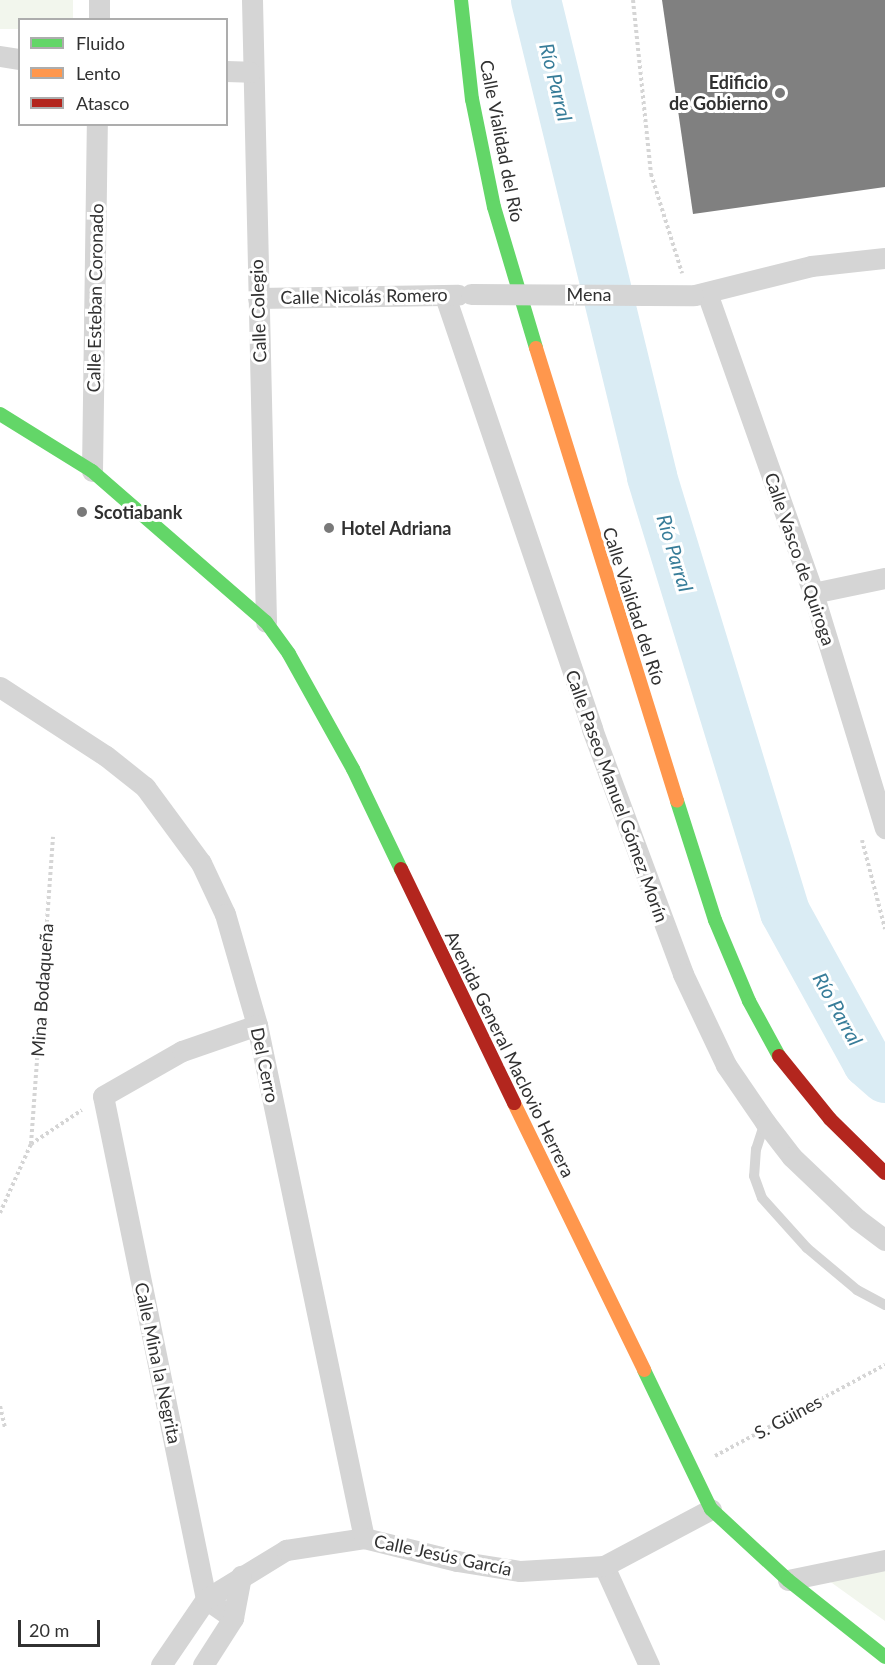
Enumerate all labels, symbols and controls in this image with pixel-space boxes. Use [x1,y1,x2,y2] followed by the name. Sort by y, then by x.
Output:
[18,18,228,126] legend
[76,32,125,54] text: Fluido
[535,40,577,124] water label: Río Parral
[476,58,528,224] street label: Calle Vialidad del Río
[76,62,121,84] text: Lento
[669,72,768,115] place label: Edificio de Gobierno
[773,86,787,100] marker: Edificio de Gobierno
[76,92,129,114] text: Atasco
[83,203,107,393] street label: Calle Esteban Coronado
[245,259,271,363] street label: Calle Colegio
[567,283,611,305] street label: Mena
[280,284,448,308] street label: Calle Nicolás Romero
[760,469,840,649] street label: Calle Vasco de Quiroga
[94,501,182,523] place label: Scotiabank
[75,505,89,519] marker: Scotiabank
[652,511,698,595] water label: Río Parral
[341,517,452,539] place label: Hotel Adriana
[322,521,336,535] marker: Hotel Adriana
[598,524,670,688] street label: Calle Vialidad del Río
[561,667,673,925] street label: Calle Paseo Manuel Gómez Morín
[27,922,57,1058] street label: Mina Bodaqueña
[441,927,579,1181] street label: Avenida General Maclovio Herrera
[808,968,868,1050] water label: Río Parral
[247,1025,283,1105] street label: Del Cerro
[130,1280,186,1446] street label: Calle Mina la Negrita
[751,1390,825,1444] street label: S. Güines
[372,1530,514,1580] street label: Calle Jesús García
[21,1608,104,1646] scale bar
[29,1619,69,1641] text: 20 m

